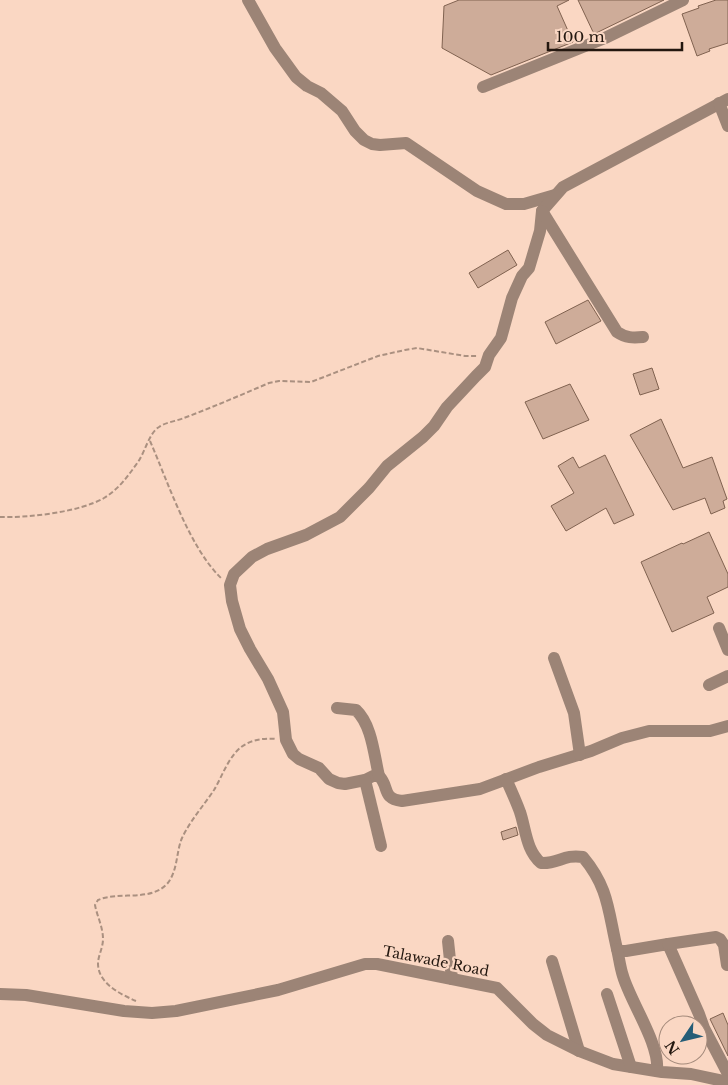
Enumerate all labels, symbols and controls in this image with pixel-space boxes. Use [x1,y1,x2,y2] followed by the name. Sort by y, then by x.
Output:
[548,20,682,52] scale bar
[556,27,605,46] text: 100 m
[381,942,491,980] street label: Talawade Road
[658,1015,708,1065] north arrow
[661,1037,684,1058] text: N

